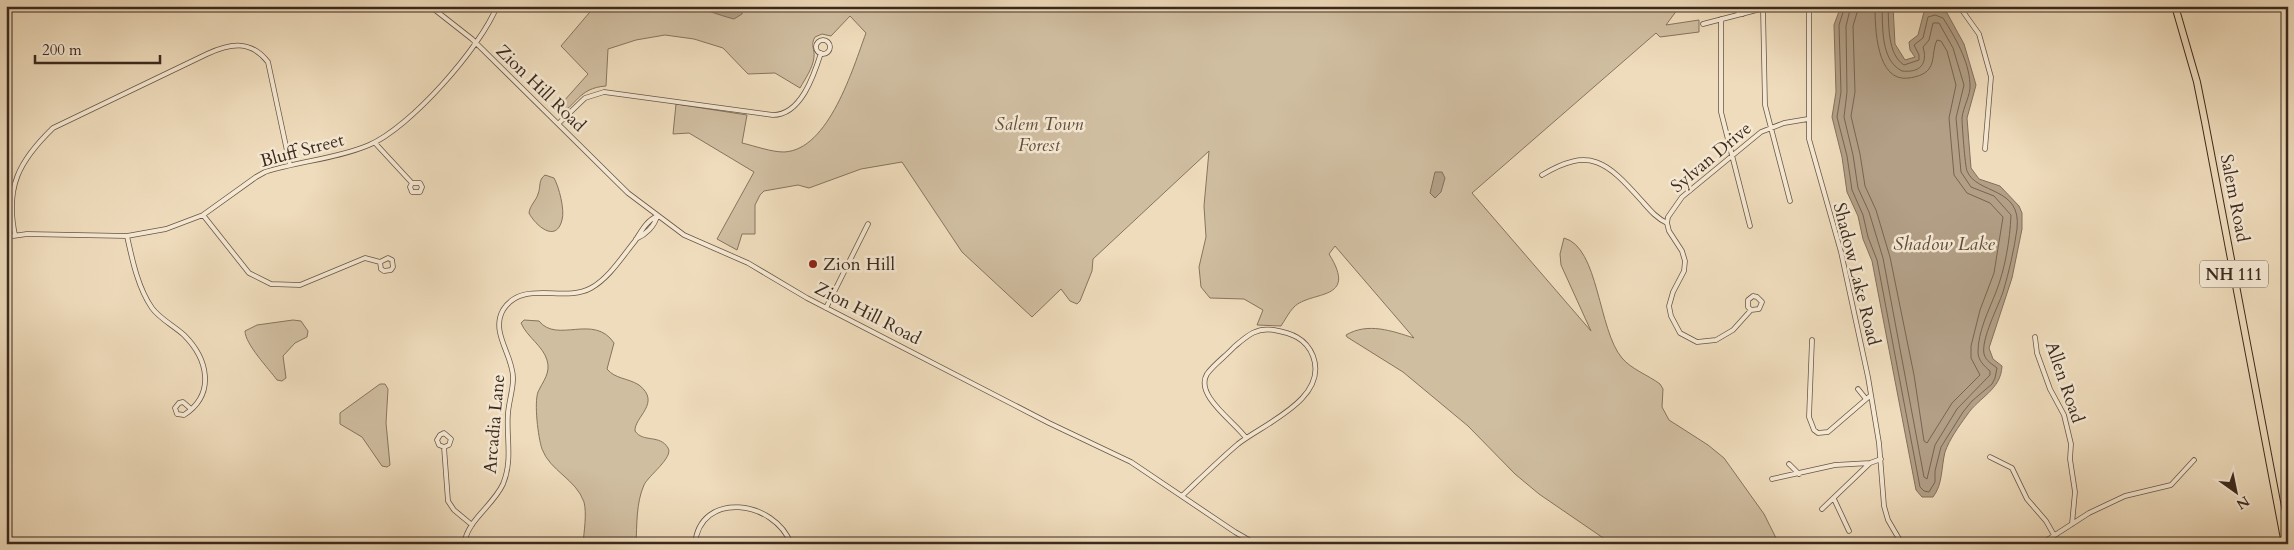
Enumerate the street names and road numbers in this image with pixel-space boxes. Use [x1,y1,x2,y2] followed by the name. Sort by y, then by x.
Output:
[490,39,591,138] street label: Zion Hill Road
[1666,116,1757,199] street label: Sylvan Drive
[258,127,347,174] street label: Bluff Street
[2214,152,2255,245] street label: Salem Road
[1827,200,1886,348] street label: Shadow Lake Road
[2200,260,2268,288] road number: NH 111
[810,276,926,351] street label: Zion Hill Road
[2039,338,2090,427] street label: Allen Road
[478,373,511,475] street label: Arcadia Lane

